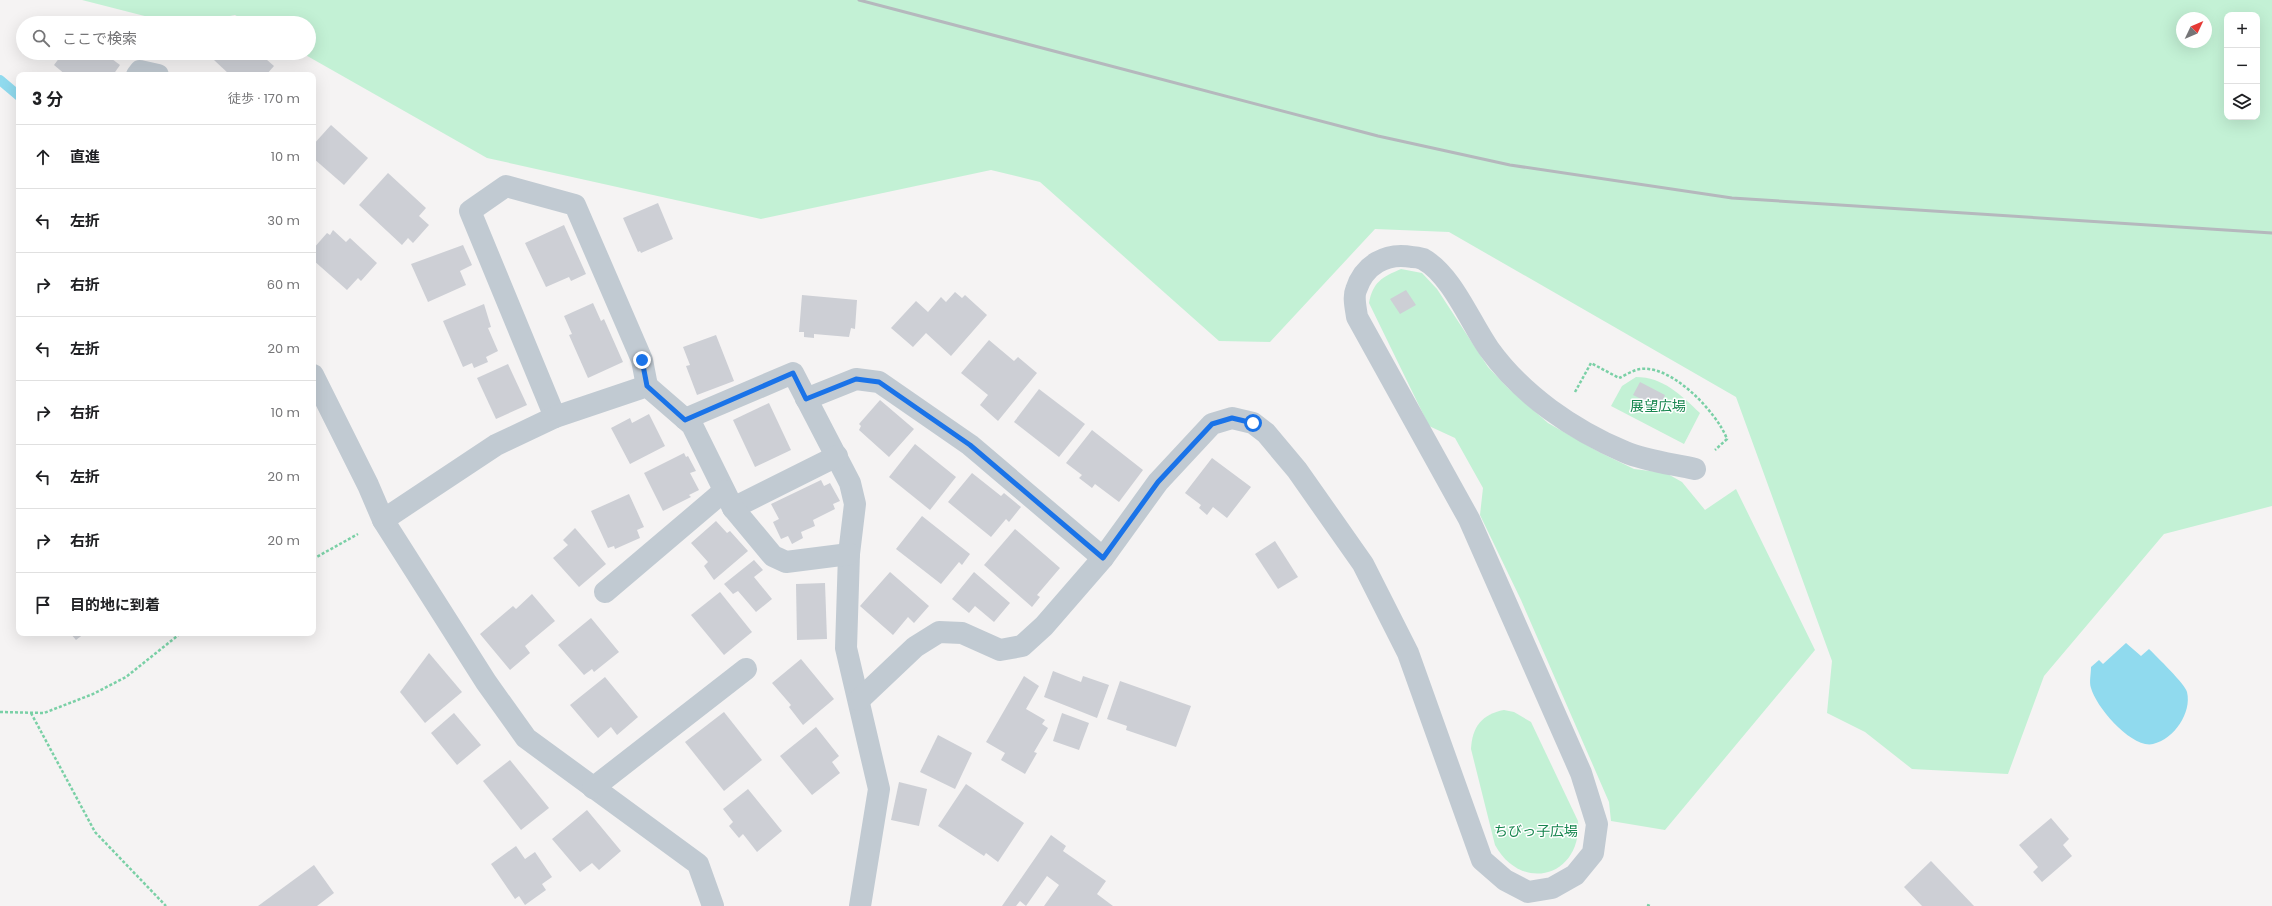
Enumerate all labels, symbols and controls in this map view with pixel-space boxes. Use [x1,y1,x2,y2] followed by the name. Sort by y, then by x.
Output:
[2176,12,2212,48] north arrow
[2224,12,2260,120] map controls
[2224,12,2260,48] button: +
[16,16,316,60] search box
[30,27,52,49] icon: search
[62,28,137,49] text: ここで検索
[2224,48,2260,84] button: −
[2224,84,2260,120] button: layers
[32,87,63,111] text: 3 分
[228,89,300,108] text: 徒歩 · 170 m
[32,146,54,168] icon: ahead
[70,146,100,167] text: 直進
[271,147,300,166] text: 10 m
[32,210,54,232] icon: left
[70,210,100,231] text: 左折
[267,211,300,230] text: 30 m
[32,274,54,296] icon: right
[70,274,100,295] text: 右折
[267,275,300,294] text: 60 m
[32,338,54,360] icon: left
[70,338,100,359] text: 左折
[267,339,300,358] text: 20 m
[633,351,651,369] route end
[1630,396,1686,416] park label: 展望広場
[32,402,54,424] icon: right
[70,402,100,423] text: 右折
[271,403,300,422] text: 10 m
[1244,414,1262,432] route start
[32,466,54,488] icon: left
[70,466,100,487] text: 左折
[267,467,300,486] text: 20 m
[32,530,54,552] icon: right
[70,530,100,551] text: 右折
[267,531,300,550] text: 20 m
[32,594,54,616] icon: arrive
[70,594,160,615] text: 目的地に到着
[1494,821,1578,841] park label: ちびっ子広場

